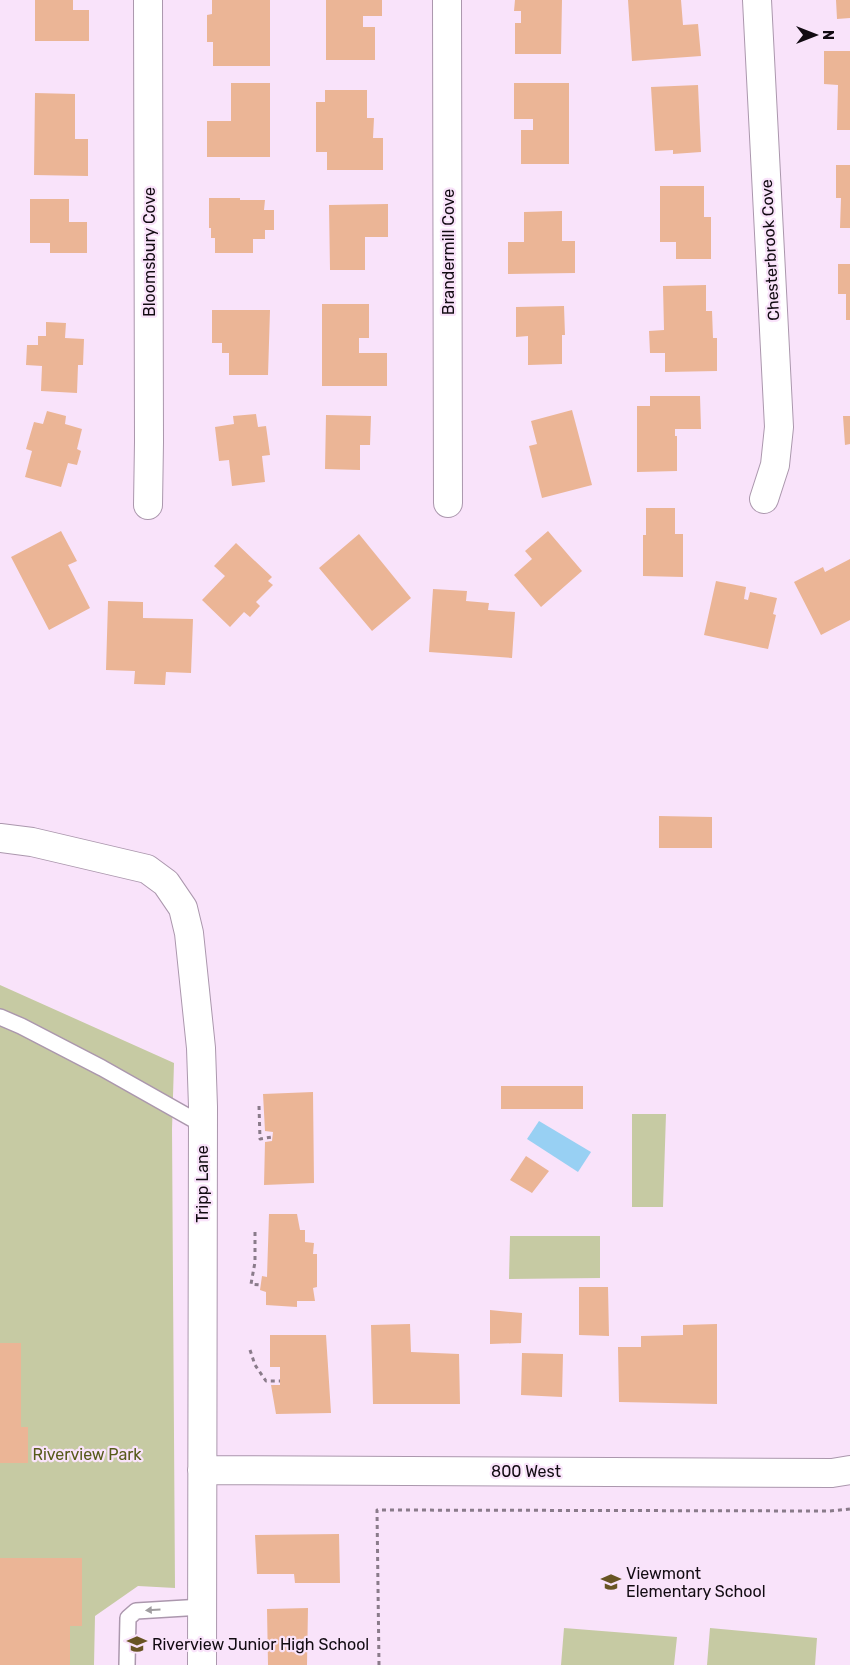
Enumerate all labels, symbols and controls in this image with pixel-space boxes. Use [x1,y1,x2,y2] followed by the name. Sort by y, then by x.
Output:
[790,10,840,60] north arrow
[819,30,836,40] text: N
[757,179,783,321] street label: Chesterbrook Cove
[140,187,159,317] street label: Bloomsbury Cove
[439,189,458,315] street label: Brandermill Cove
[193,1145,212,1223] street label: Tripp Lane
[32,1445,142,1464] park label: Riverview Park
[491,1462,561,1481] street label: 800 West
[626,1564,766,1601] place label: Viewmont Elementary School
[600,1571,622,1593] school or university icon: Viewmont Elementary School
[145,1607,161,1615] one-way arrow
[126,1633,148,1655] school or university icon: Riverview Junior High School
[152,1635,369,1654] place label: Riverview Junior High School

